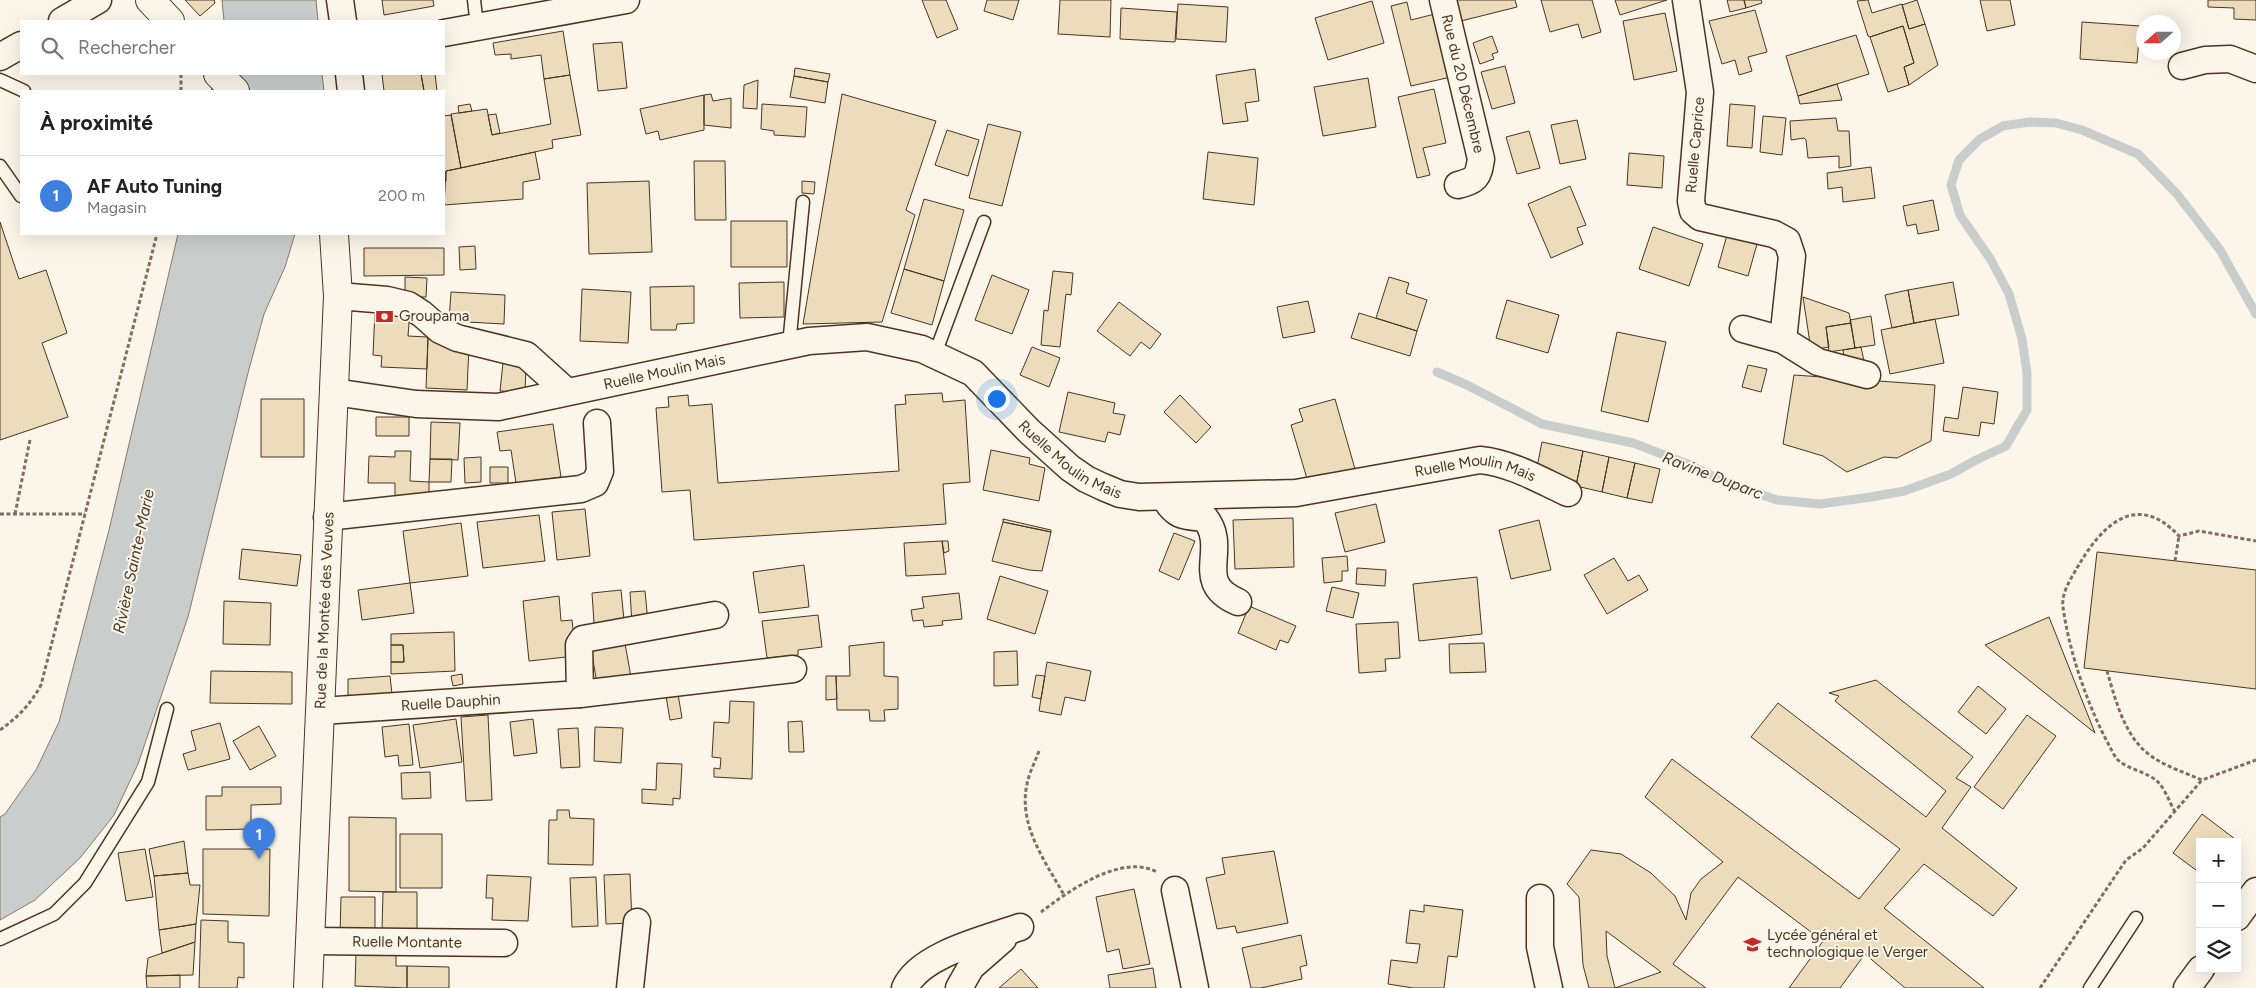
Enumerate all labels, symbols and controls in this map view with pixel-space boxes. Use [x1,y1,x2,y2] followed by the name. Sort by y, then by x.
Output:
[1438,12,1488,155] street label: Rue du 20 Décembre
[2136,15,2181,60] north arrow
[20,20,445,75] search box
[38,34,66,62] icon: search
[78,36,176,59] text: Rechercher
[1682,96,1708,194] street label: Ruelle Caprice
[40,110,153,135] text: À proximité
[87,175,222,198] text: AF Auto Tuning
[53,186,59,205] text: 1
[378,186,425,205] text: 200 m
[87,198,146,217] text: Magasin
[375,306,395,326] bank icon: Groupama
[399,307,469,325] place label: Groupama
[602,350,727,393] street label: Ruelle Moulin Mais
[984,386,1010,412] your location
[1015,417,1124,503] street label: Ruelle Moulin Mais
[1660,448,1766,503] water label: Ravine Duparc
[1413,451,1539,485] street label: Ruelle Moulin Mais
[109,487,158,635] water label: Rivière Sainte-Marie
[311,511,338,709] street label: Rue de la Montée des Veuves
[400,690,501,715] street label: Ruelle Dauphin
[243,818,275,859] pin: 1
[2196,838,2241,973] map controls
[2196,838,2241,883] button: +
[2196,883,2241,928] button: −
[1767,926,1928,961] place label: Lycée général et technologique le Verger
[2196,928,2241,973] button: layers
[352,932,462,952] street label: Ruelle Montante
[1743,934,1763,954] school or university icon: Lycée général et technologique le Verger

